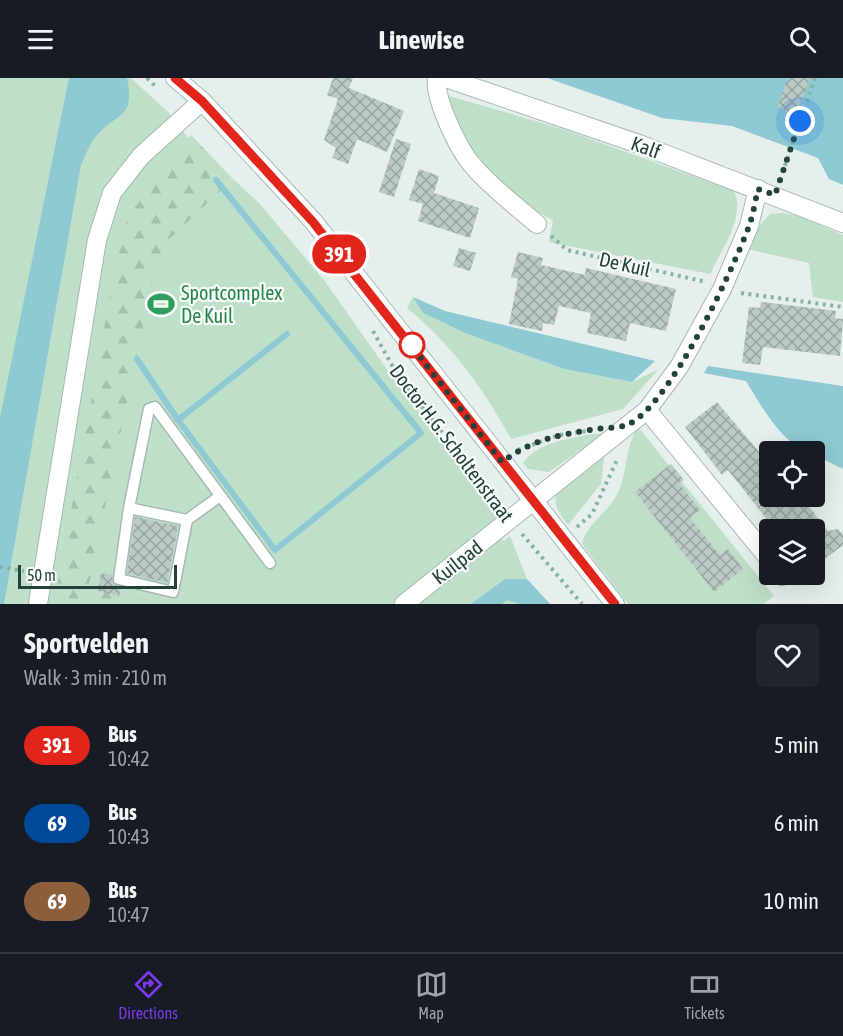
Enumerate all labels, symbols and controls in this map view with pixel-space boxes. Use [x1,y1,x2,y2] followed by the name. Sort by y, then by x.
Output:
[24,23,57,56] icon: menu
[786,23,819,56] icon: search
[379,24,464,55] text: Linewise
[785,106,815,136] your location
[628,131,664,163] street label: Kalf
[304,234,374,273] line badge: 391
[324,242,354,266] text: 391
[597,247,654,281] street label: De Kuil
[181,281,282,327] place label: Sportcomplex De Kuil
[146,289,176,319] sports icon: Sportcomplex De Kuil
[399,332,425,358] unlabelled marker
[385,360,519,526] street label: Doctor H.G. Scholtenstraat
[759,441,825,585] map controls
[759,441,825,507] button: locate
[759,519,825,585] button: layers
[427,535,487,589] street label: Kuilpad
[18,562,177,589] scale bar
[27,566,56,584] text: 50 m
[756,624,819,687] button: heart
[24,627,149,659] text: Sportvelden
[24,666,167,689] text: Walk · 3 min · 210 m
[108,721,137,747] text: Bus
[774,732,819,758] text: 5 min
[42,733,72,757] text: 391
[108,747,150,770] text: 10:42
[108,799,137,825] text: Bus
[774,810,819,836] text: 6 min
[47,811,67,835] text: 69
[108,825,150,848] text: 10:43
[108,877,137,903] text: Bus
[764,888,819,914] text: 10 min
[47,889,67,913] text: 69
[108,903,150,926] text: 10:47
[118,968,178,1022] tab: Directions
[415,968,448,1022] tab: Map
[684,968,725,1022] tab: Tickets

